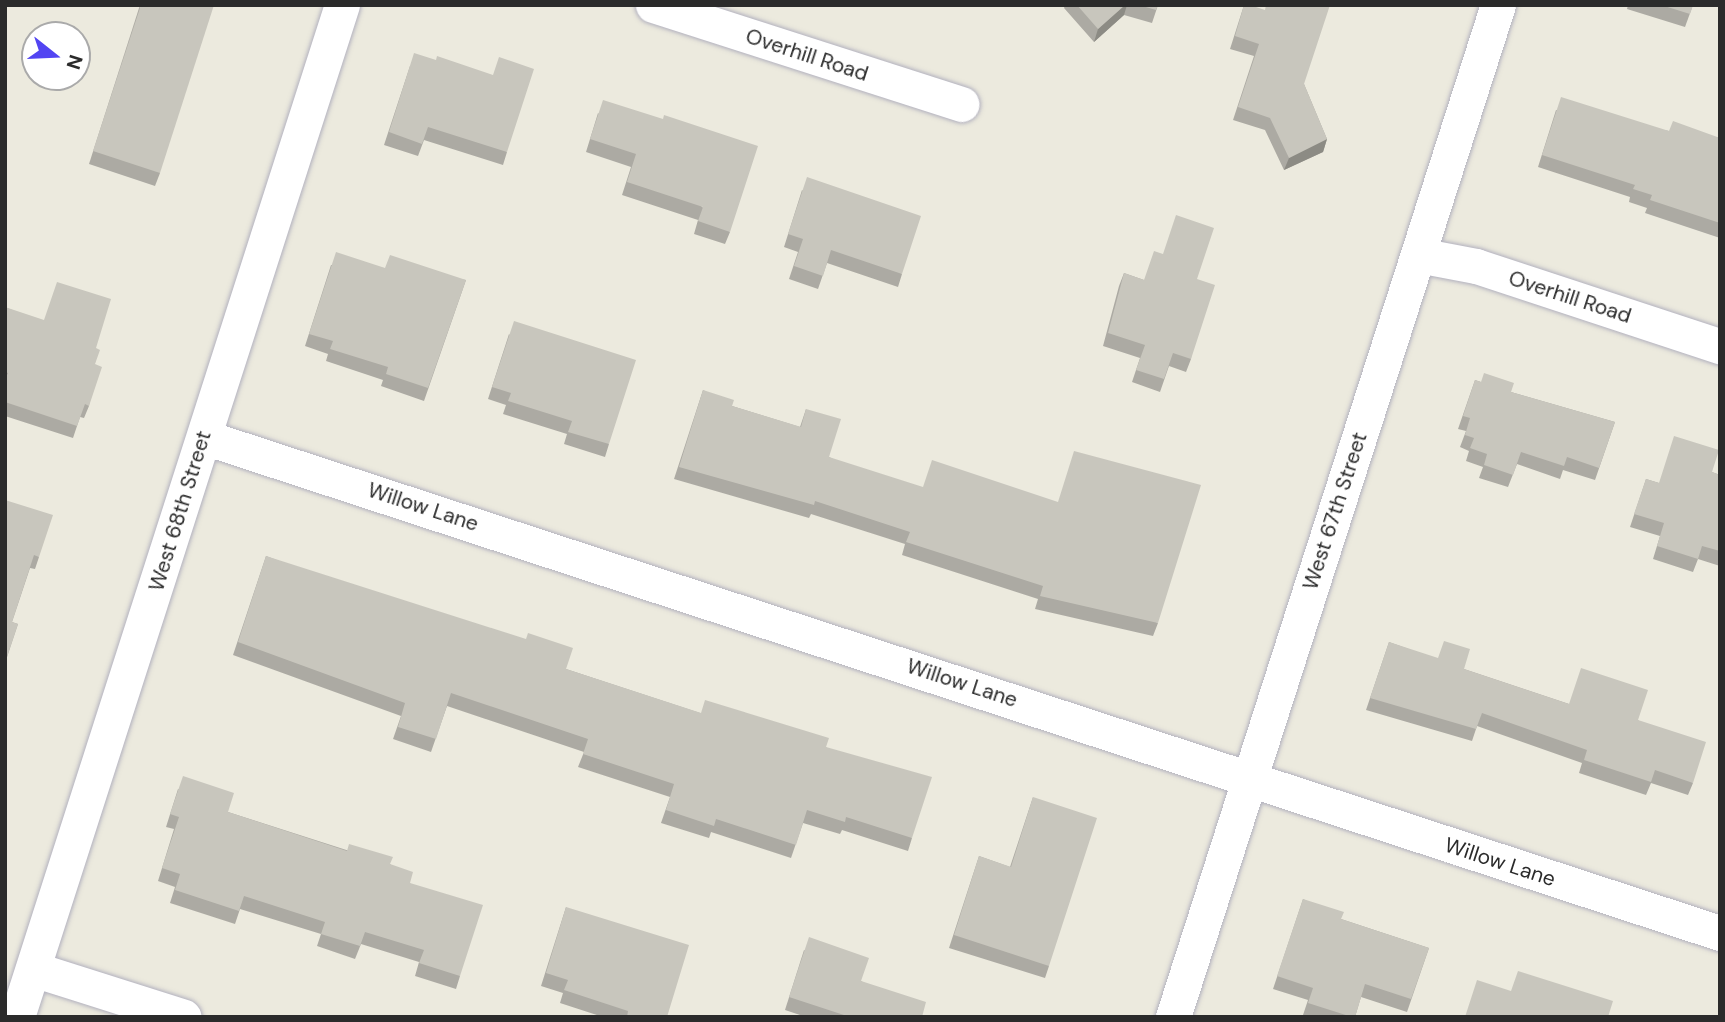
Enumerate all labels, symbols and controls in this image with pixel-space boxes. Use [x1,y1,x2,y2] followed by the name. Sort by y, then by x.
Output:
[21,21,91,91] north arrow
[743,23,871,87] street label: Overhill Road
[61,52,89,72] text: N
[1506,265,1634,329] street label: Overhill Road
[144,428,216,594] street label: West 68th Street
[1298,429,1372,593] street label: West 67th Street
[364,477,482,537] street label: Willow Lane
[903,653,1021,713] street label: Willow Lane
[1441,832,1559,892] street label: Willow Lane

